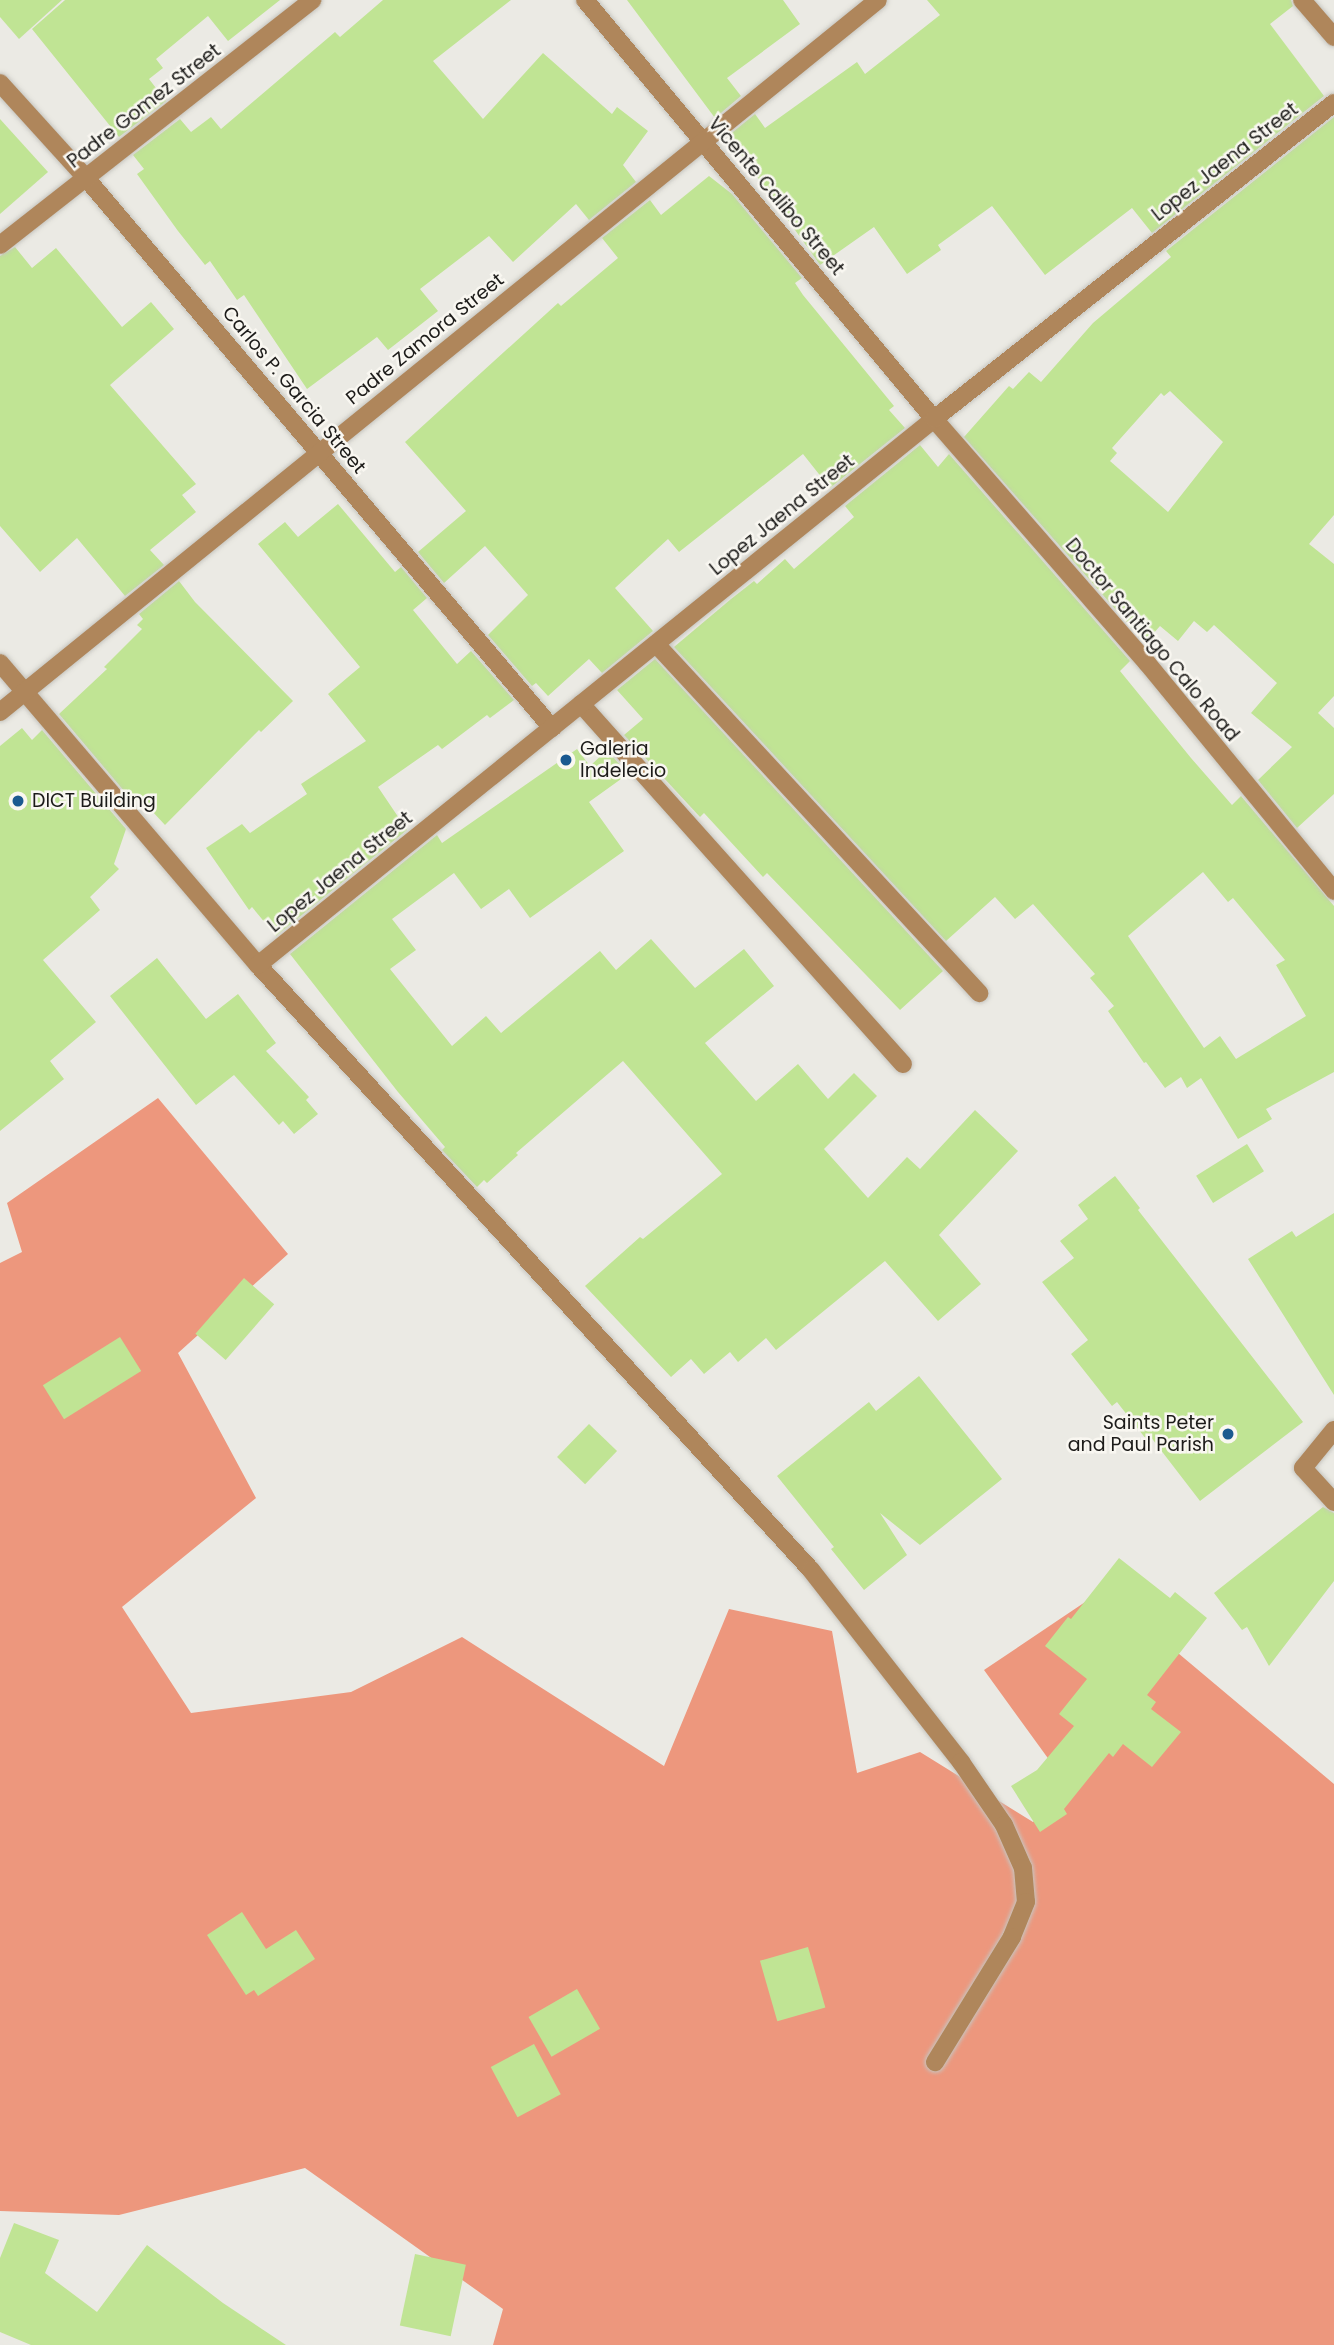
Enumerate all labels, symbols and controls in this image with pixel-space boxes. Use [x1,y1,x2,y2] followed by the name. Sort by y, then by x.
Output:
[63,39,225,173] street label: Padre Gomez Street
[1147,98,1303,226] street label: Lopez Jaena Street
[703,112,849,280] street label: Vicente Calibo Street
[342,268,508,410] street label: Padre Zamora Street
[217,302,371,478] street label: Carlos P. Garcia Street
[705,450,859,580] street label: Lopez Jaena Street
[1060,534,1244,746] street label: Doctor Santiago Calo Road
[580,738,666,782] place label: Galeria Indelecio
[558,752,574,768] marker: Galeria Indelecio
[32,790,156,812] place label: DICT Building
[10,793,26,809] marker: DICT Building
[263,807,417,937] street label: Lopez Jaena Street
[1068,1412,1214,1456] place label: Saints Peter and Paul Parish
[1220,1426,1236,1442] marker: Saints Peter and Paul Parish

